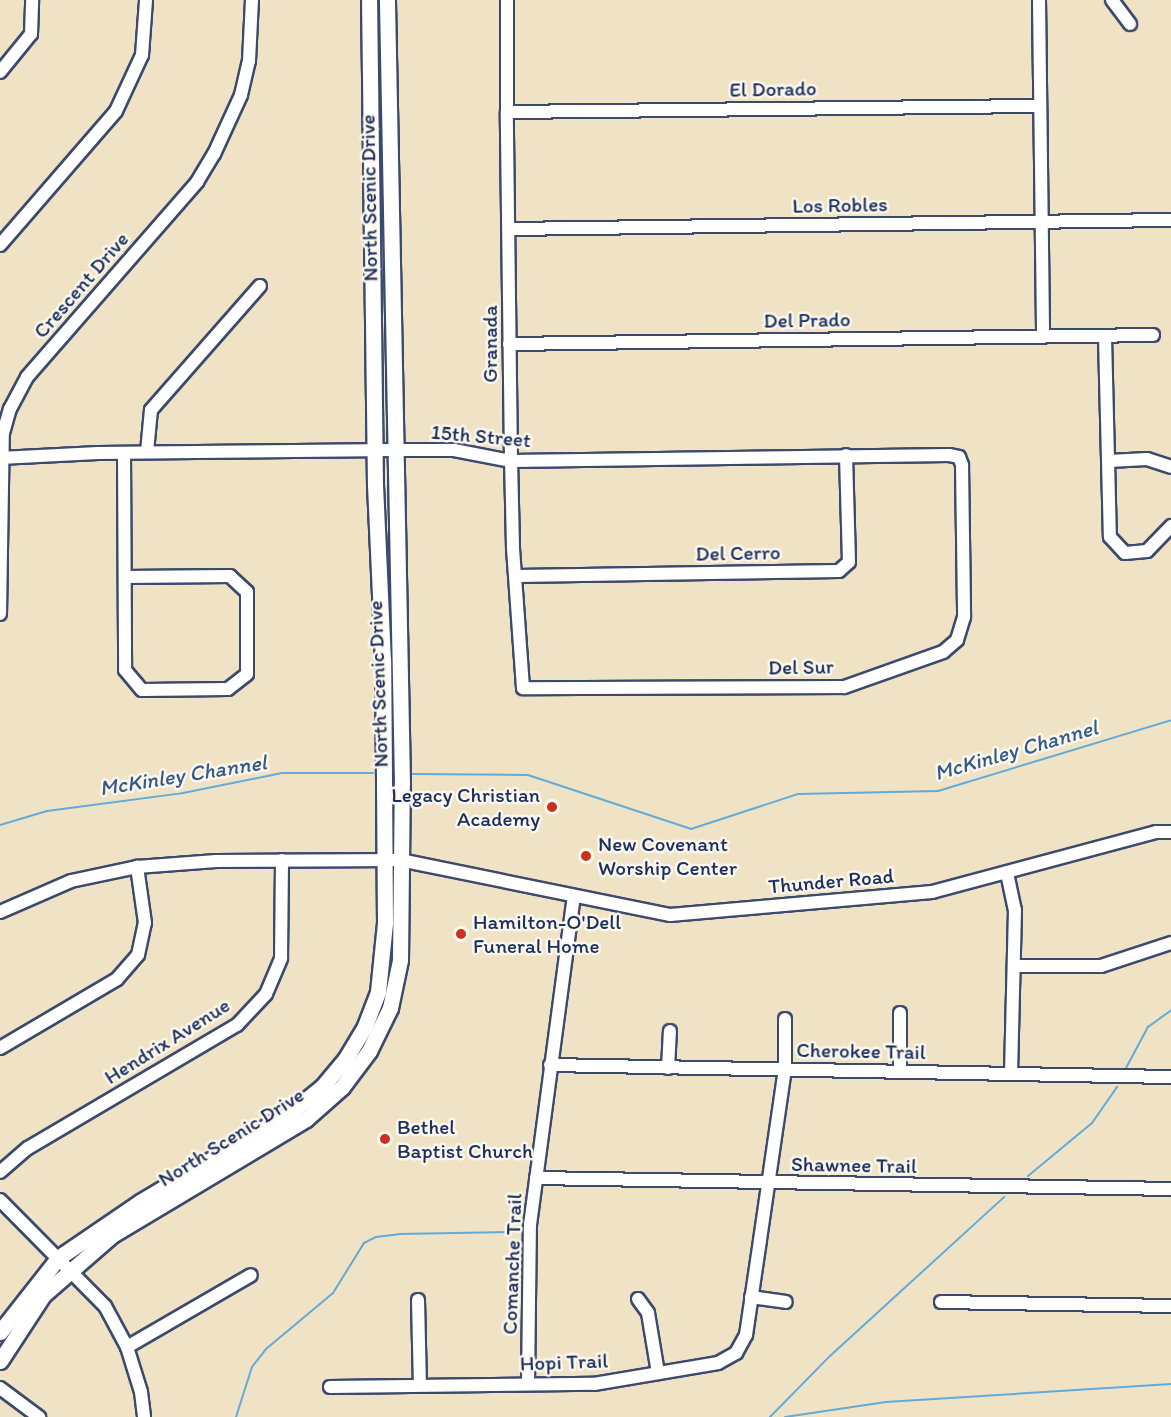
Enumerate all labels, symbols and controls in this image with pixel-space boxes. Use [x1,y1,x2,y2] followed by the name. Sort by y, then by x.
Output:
[729,76,817,102] street label: El Dorado
[355,114,383,282] street label: North Scenic Drive
[792,192,888,218] street label: Los Robles
[28,227,134,343] street label: Crescent Drive
[477,305,503,383] street label: Granada
[763,307,851,333] street label: Del Prado
[430,419,532,453] street label: 15th Street
[695,540,781,566] street label: Del Cerro
[362,600,394,768] street label: North Scenic Drive
[768,654,834,680] street label: Del Sur
[931,714,1101,786] water label: McKinley Channel
[97,749,269,801] water label: McKinley Channel
[391,782,540,832] place label: Legacy Christian Academy
[545,800,559,814] marker: Legacy Christian Academy
[598,831,738,881] place label: New Covenant Worship Center
[579,849,593,863] marker: New Covenant Worship Center
[767,863,895,899] street label: Thunder Road
[473,909,621,959] place label: Hamilton-O'Dell Funeral Home
[454,927,468,941] marker: Hamilton-O'Dell Funeral Home
[100,993,234,1089] street label: Hendrix Avenue
[796,1037,926,1065] street label: Cherokee Trail
[153,1082,309,1192] street label: North Scenic Drive
[397,1114,533,1164] place label: Bethel Baptist Church
[378,1132,392,1146] marker: Bethel Baptist Church
[791,1151,917,1179] street label: Shawnee Trail
[497,1193,527,1335] street label: Comanche Trail
[520,1348,608,1376] street label: Hopi Trail

